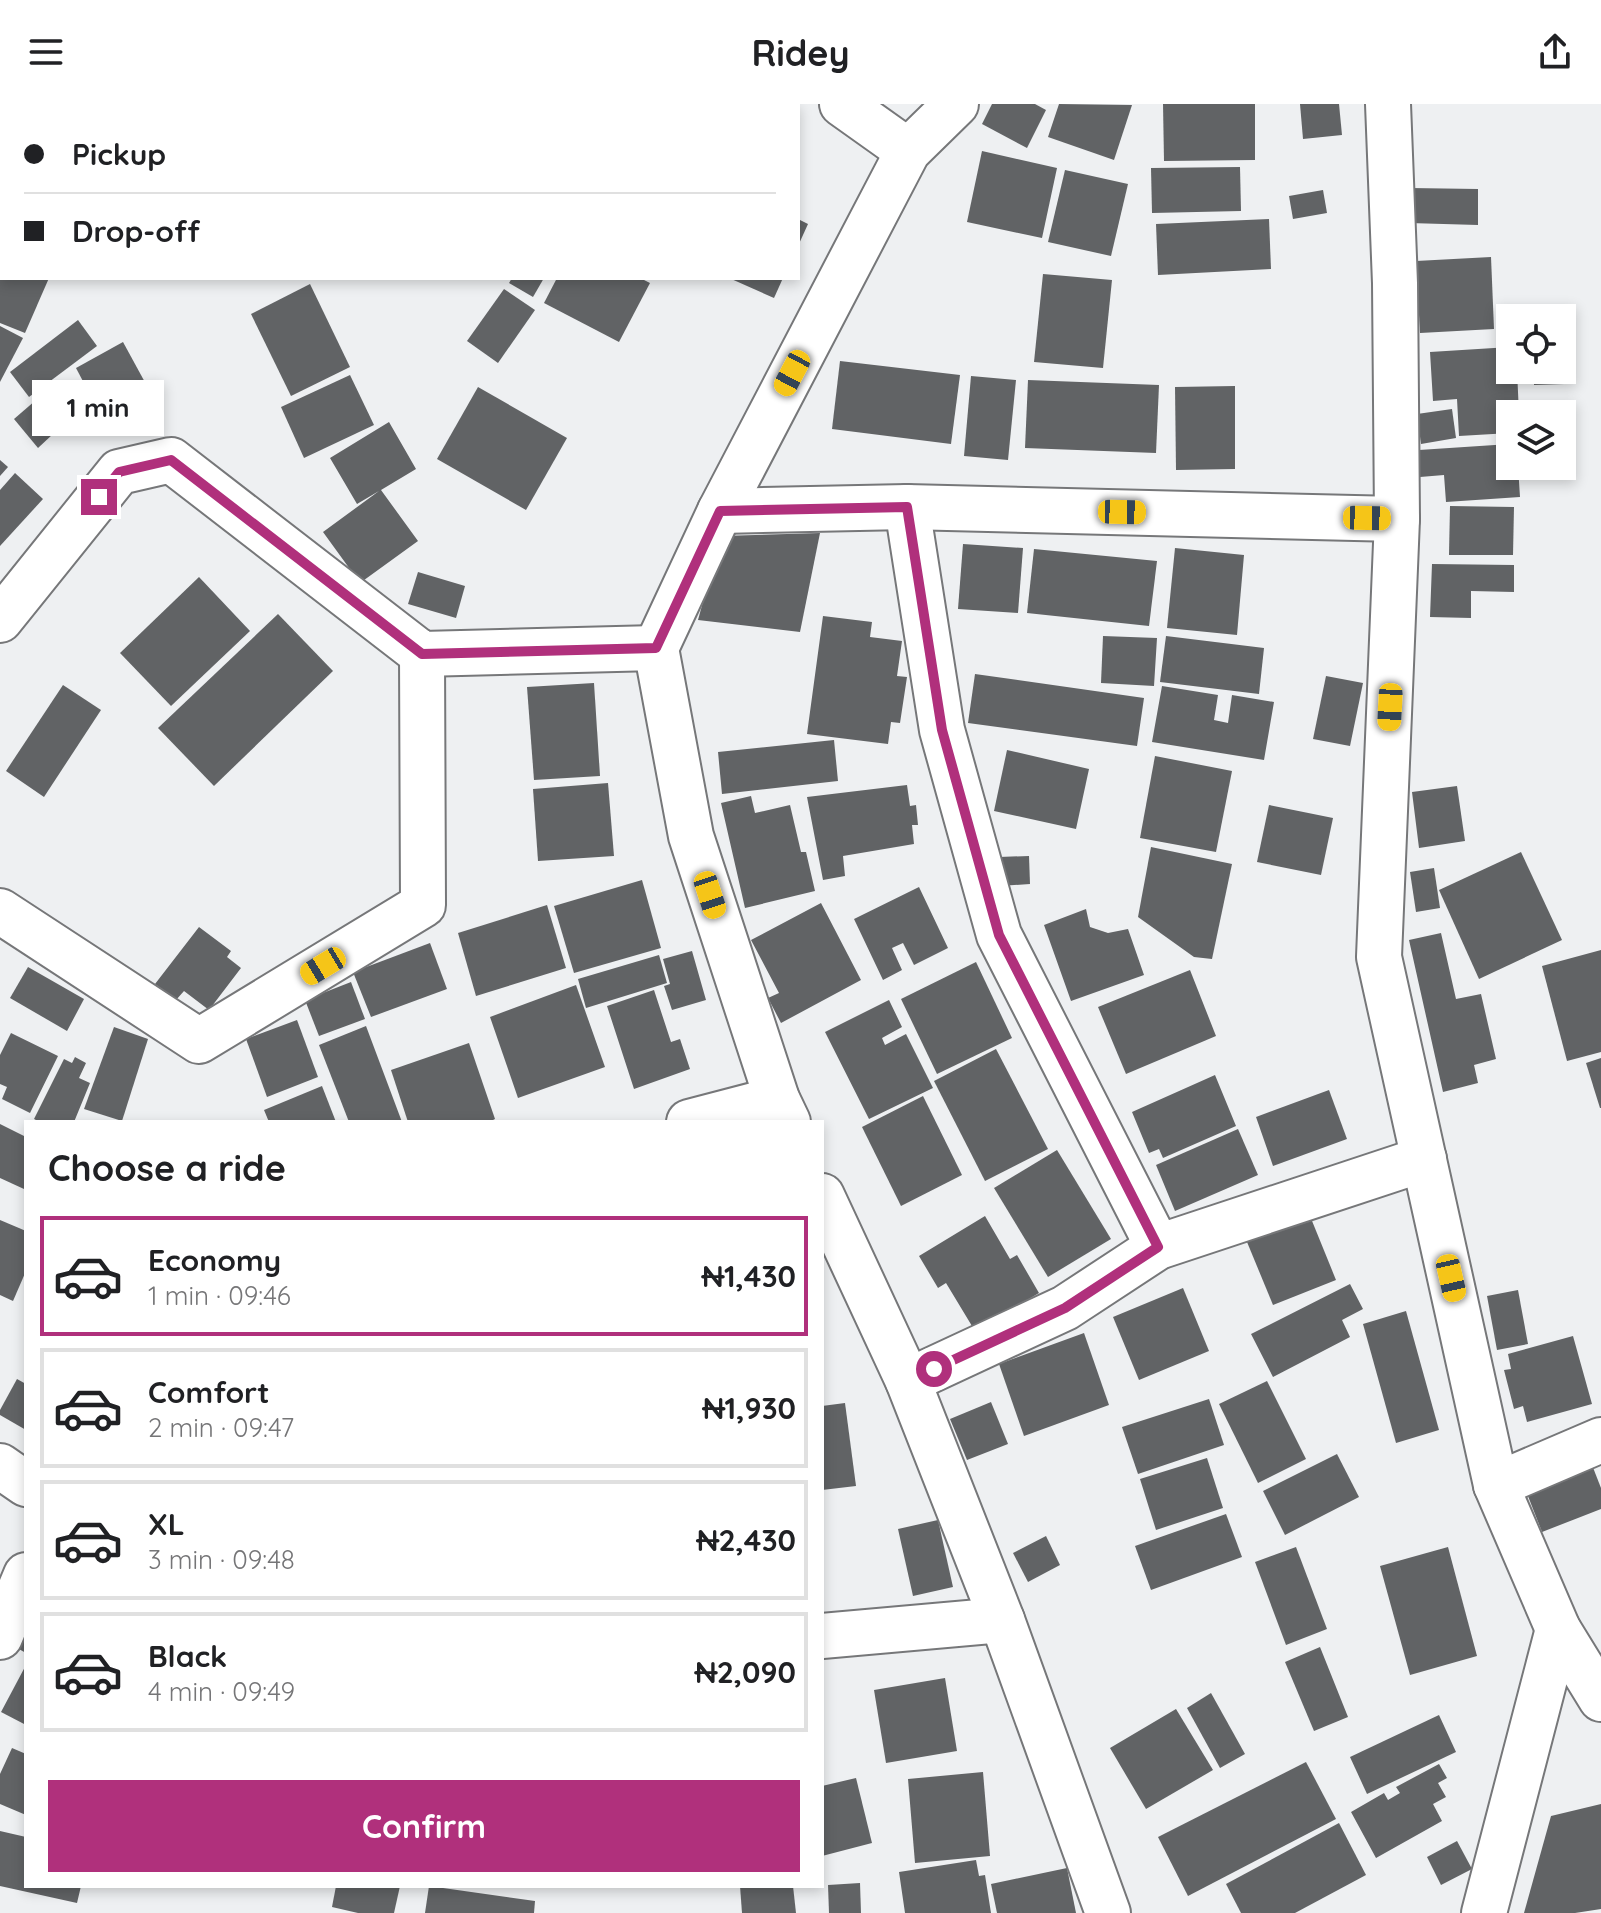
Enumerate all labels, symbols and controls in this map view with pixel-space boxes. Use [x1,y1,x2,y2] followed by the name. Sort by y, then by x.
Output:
[24,30,68,74] icon: menu
[751,30,850,75] text: Ridey
[1533,30,1577,74] icon: share
[72,135,166,173] text: Pickup
[72,212,200,250] text: Drop-off
[1496,304,1576,480] map controls
[1496,304,1576,384] button: locate
[770,346,814,400] car
[33,381,165,437] callout: 1 min
[67,391,130,424] text: 1 min
[1496,400,1576,480] button: layers
[81,479,117,515] route end
[1098,500,1146,524] car
[1343,506,1391,530] car
[1377,682,1403,732] car
[691,868,729,922] car
[296,943,350,989] car
[48,1145,286,1190] text: Choose a ride
[52,1240,124,1312] icon: car
[148,1241,281,1279] text: Economy
[1434,1252,1468,1304] car
[702,1257,796,1295] text: ₦1,430
[148,1279,291,1312] text: 1 min · 09:46
[916,1351,952,1387] route start
[52,1372,124,1444] icon: car
[148,1373,269,1411] text: Comfort
[702,1389,796,1427] text: ₦1,930
[148,1411,294,1444] text: 2 min · 09:47
[52,1504,124,1576] icon: car
[148,1505,185,1543] text: XL
[696,1521,796,1559] text: ₦2,430
[148,1543,295,1576] text: 3 min · 09:48
[52,1636,124,1708] icon: car
[148,1637,227,1675] text: Black
[695,1653,796,1691] text: ₦2,090
[148,1675,295,1708] text: 4 min · 09:49
[48,1780,800,1872] button: Confirm

